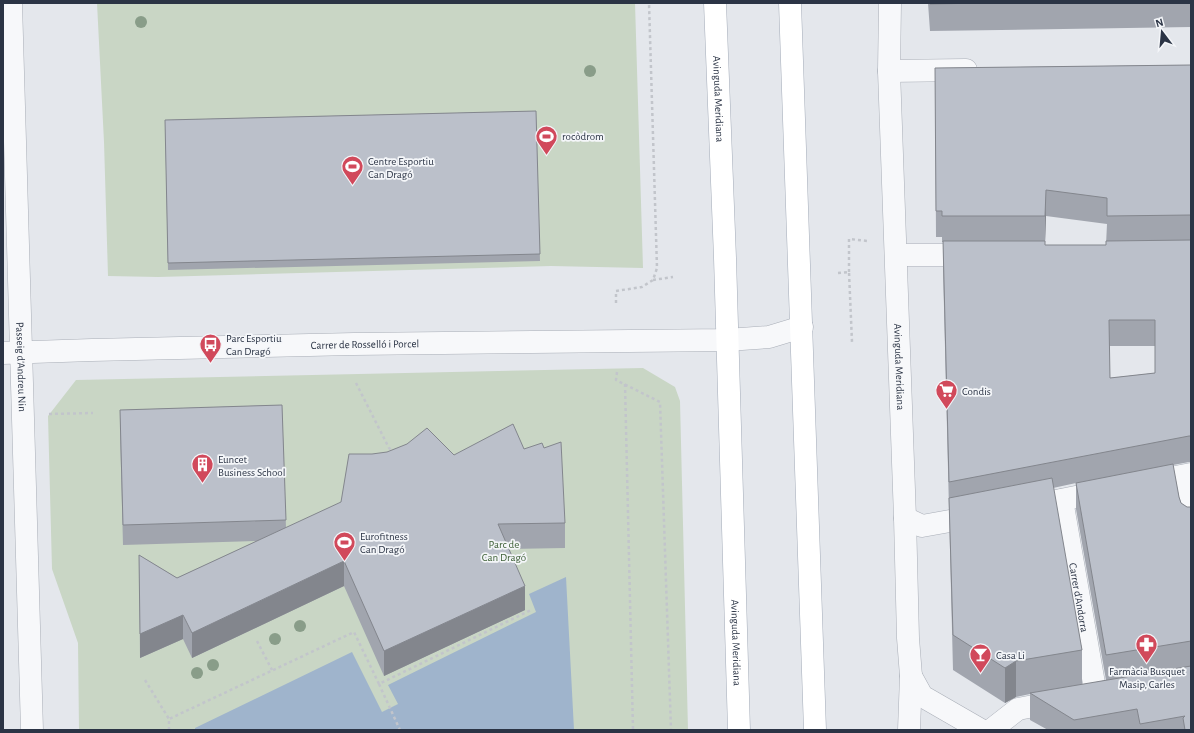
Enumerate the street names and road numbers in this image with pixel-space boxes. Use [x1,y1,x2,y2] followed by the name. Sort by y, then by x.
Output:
[712,55,726,142] street label: Avinguda Meridiana
[15,322,28,412] street label: Passeig d'Andreu Nin
[893,323,907,410] street label: Avinguda Meridiana
[310,338,419,350] street label: Carrer de Rosselló i Porcel
[1068,562,1090,633] street label: Carrer d'Andorra
[730,599,743,686] street label: Avinguda Meridiana

